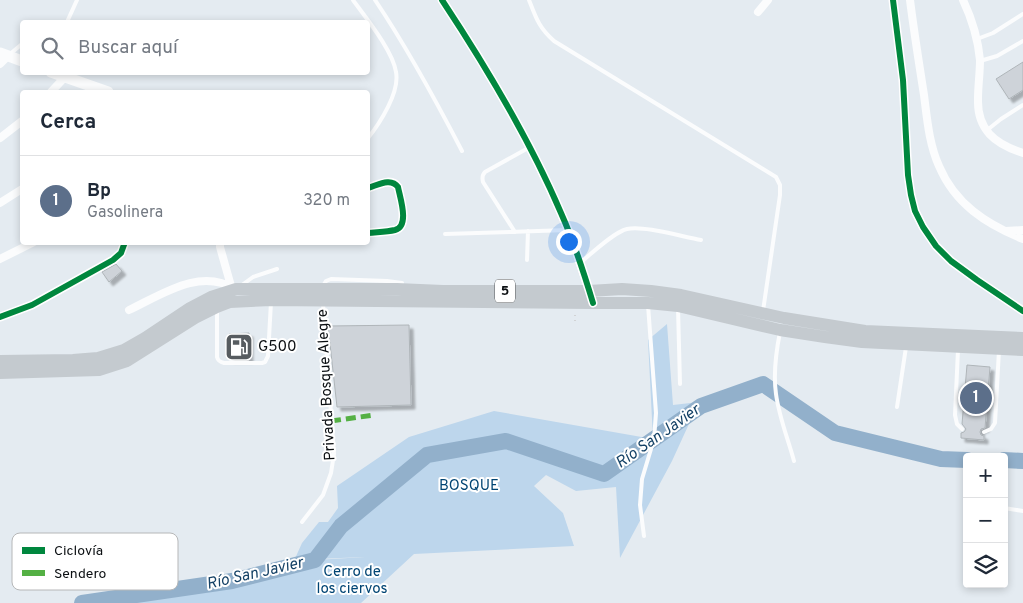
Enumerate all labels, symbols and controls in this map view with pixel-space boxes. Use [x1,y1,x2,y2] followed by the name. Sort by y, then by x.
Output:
[20,20,370,75] search box
[38,34,66,62] icon: search
[78,36,178,60] text: Buscar aquí
[40,109,96,136] text: Cerca
[87,179,111,203] text: Bp
[53,191,59,211] text: 1
[303,191,350,211] text: 320 m
[87,203,163,223] text: Gasolinera
[556,229,582,255] your location
[495,280,515,302] road number: 5
[314,309,340,461] street label: Privada Bosque Alegre
[224,332,254,362] fuel station icon: G500
[258,338,297,357] place label: G500
[960,379,992,417] pin: 1
[612,399,706,473] water label: Río San Javier
[963,453,1008,588] map controls
[963,453,1008,498] button: +
[439,477,499,496] park label: BOSQUE
[963,498,1008,543] button: −
[12,533,178,590] legend
[54,543,103,560] text: Ciclovía
[963,543,1008,588] button: layers
[205,553,307,595] water label: Río San Javier
[316,563,388,599] park label: Cerro de los ciervos
[54,566,107,583] text: Sendero

